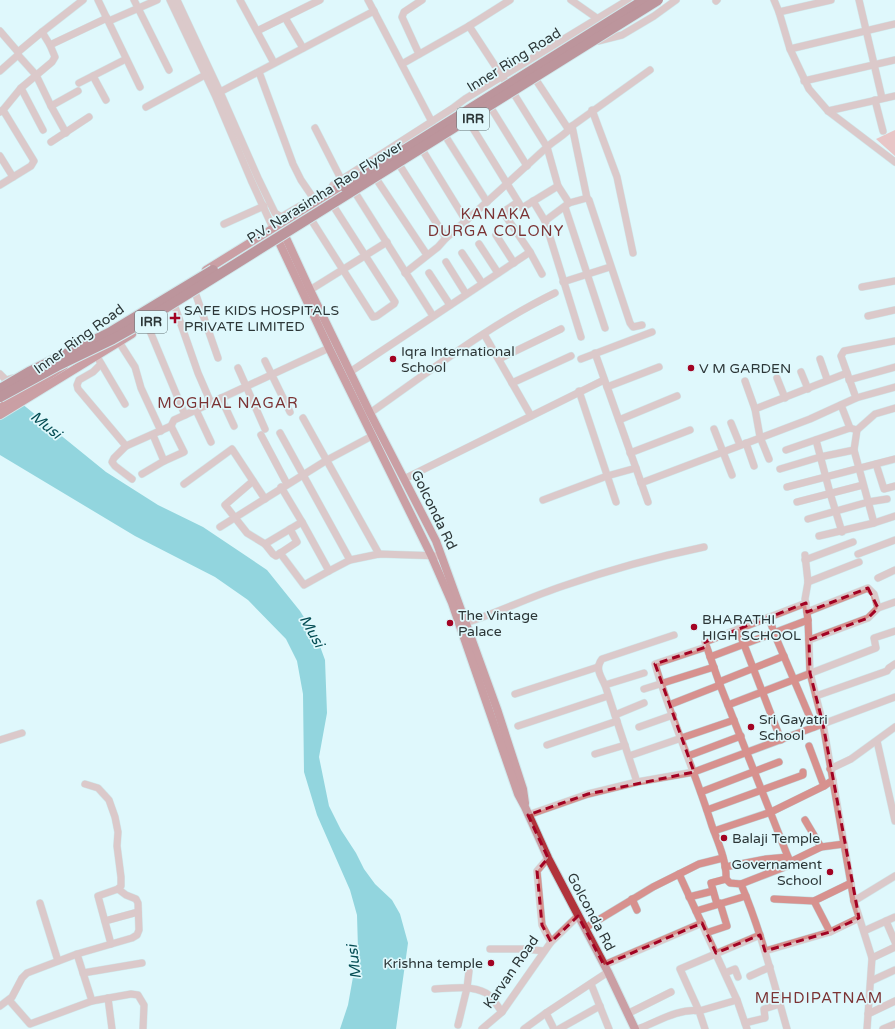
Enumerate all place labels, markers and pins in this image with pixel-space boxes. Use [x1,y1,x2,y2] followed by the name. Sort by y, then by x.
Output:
[184,302,339,335] place label: SAFE KIDS HOSPITALS PRIVATE LIMITED
[169,312,181,324] marker: SAFE KIDS HOSPITALS PRIVATE LIMITED
[401,343,515,376] place label: Iqra International School
[388,354,398,364] marker: Iqra International School
[699,360,791,377] place label: V M GARDEN
[686,363,696,373] marker: V M GARDEN
[458,607,538,640] place label: The Vintage Palace
[702,611,801,644] place label: BHARATHI HIGH SCHOOL
[445,618,455,628] marker: The Vintage Palace
[689,622,699,632] marker: BHARATHI HIGH SCHOOL
[759,711,828,744] place label: Sri Gayatri School
[746,722,756,732] marker: Sri Gayatri School
[732,830,820,847] place label: Balaji Temple
[719,833,729,843] marker: Balaji Temple
[732,856,823,889] place label: Governament School
[825,867,835,877] marker: Governament School
[383,955,483,972] place label: Krishna temple
[486,958,496,968] marker: Krishna temple

